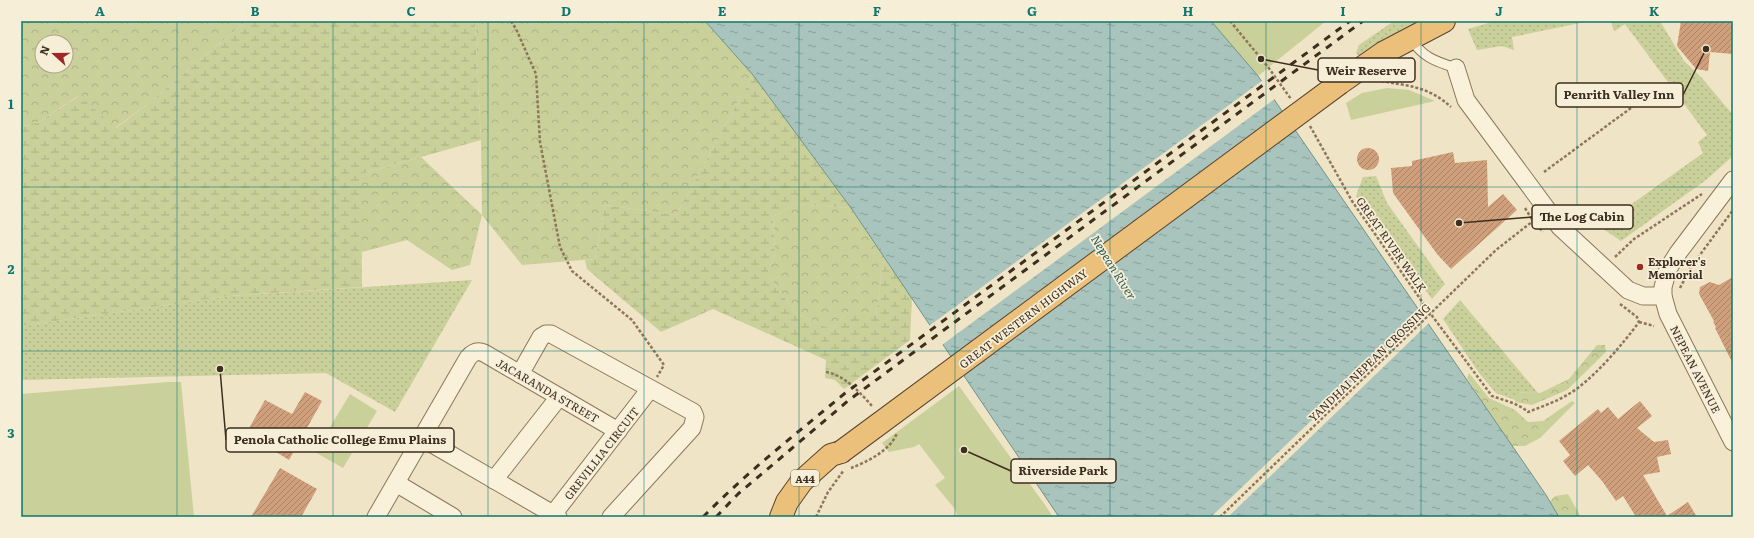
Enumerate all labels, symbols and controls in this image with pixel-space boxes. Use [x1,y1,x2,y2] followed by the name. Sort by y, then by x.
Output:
[95,1,105,20] text: A
[251,1,260,20] text: B
[406,1,416,20] text: C
[561,1,571,20] text: D
[718,1,727,20] text: E
[873,1,881,20] text: F
[1027,1,1037,20] text: G
[1183,1,1194,20] text: H
[1340,1,1346,20] text: I
[1495,1,1503,20] text: J
[1649,1,1660,20] text: K
[34,34,74,74] north arrow
[35,43,53,57] text: N
[1318,58,1415,82] callout: Weir Reserve
[1326,61,1407,79] text: Weir Reserve
[1556,83,1683,107] callout: Penrith Valley Inn
[1564,85,1675,103] text: Penrith Valley Inn
[8,94,14,113] text: 1
[1353,193,1431,295] street label: GREAT RIVER WALK
[1532,205,1633,229] callout: The Log Cabin
[1539,207,1625,225] text: The Log Cabin
[1087,231,1141,303] water label: Nepean River
[1648,253,1706,282] place label: Explorer's Memorial
[8,259,15,278] text: 2
[1635,262,1645,272] marker: Explorer's Memorial
[955,264,1091,372] street label: GREAT WESTERN HIGHWAY
[1304,299,1434,425] street label: YANDHAI NEPEAN CROSSING
[1667,322,1725,416] street label: NEPEAN AVENUE
[494,354,602,426] street label: JACARANDA STREET
[560,403,642,503] street label: GREVILLIA CIRCUIT
[7,423,15,442] text: 3
[226,428,454,452] callout: Penola Catholic College Emu Plains
[234,430,446,448] text: Penola Catholic College Emu Plains
[1011,459,1116,483] callout: Riverside Park
[1018,461,1109,479] text: Riverside Park
[791,470,819,486] road number: A44

